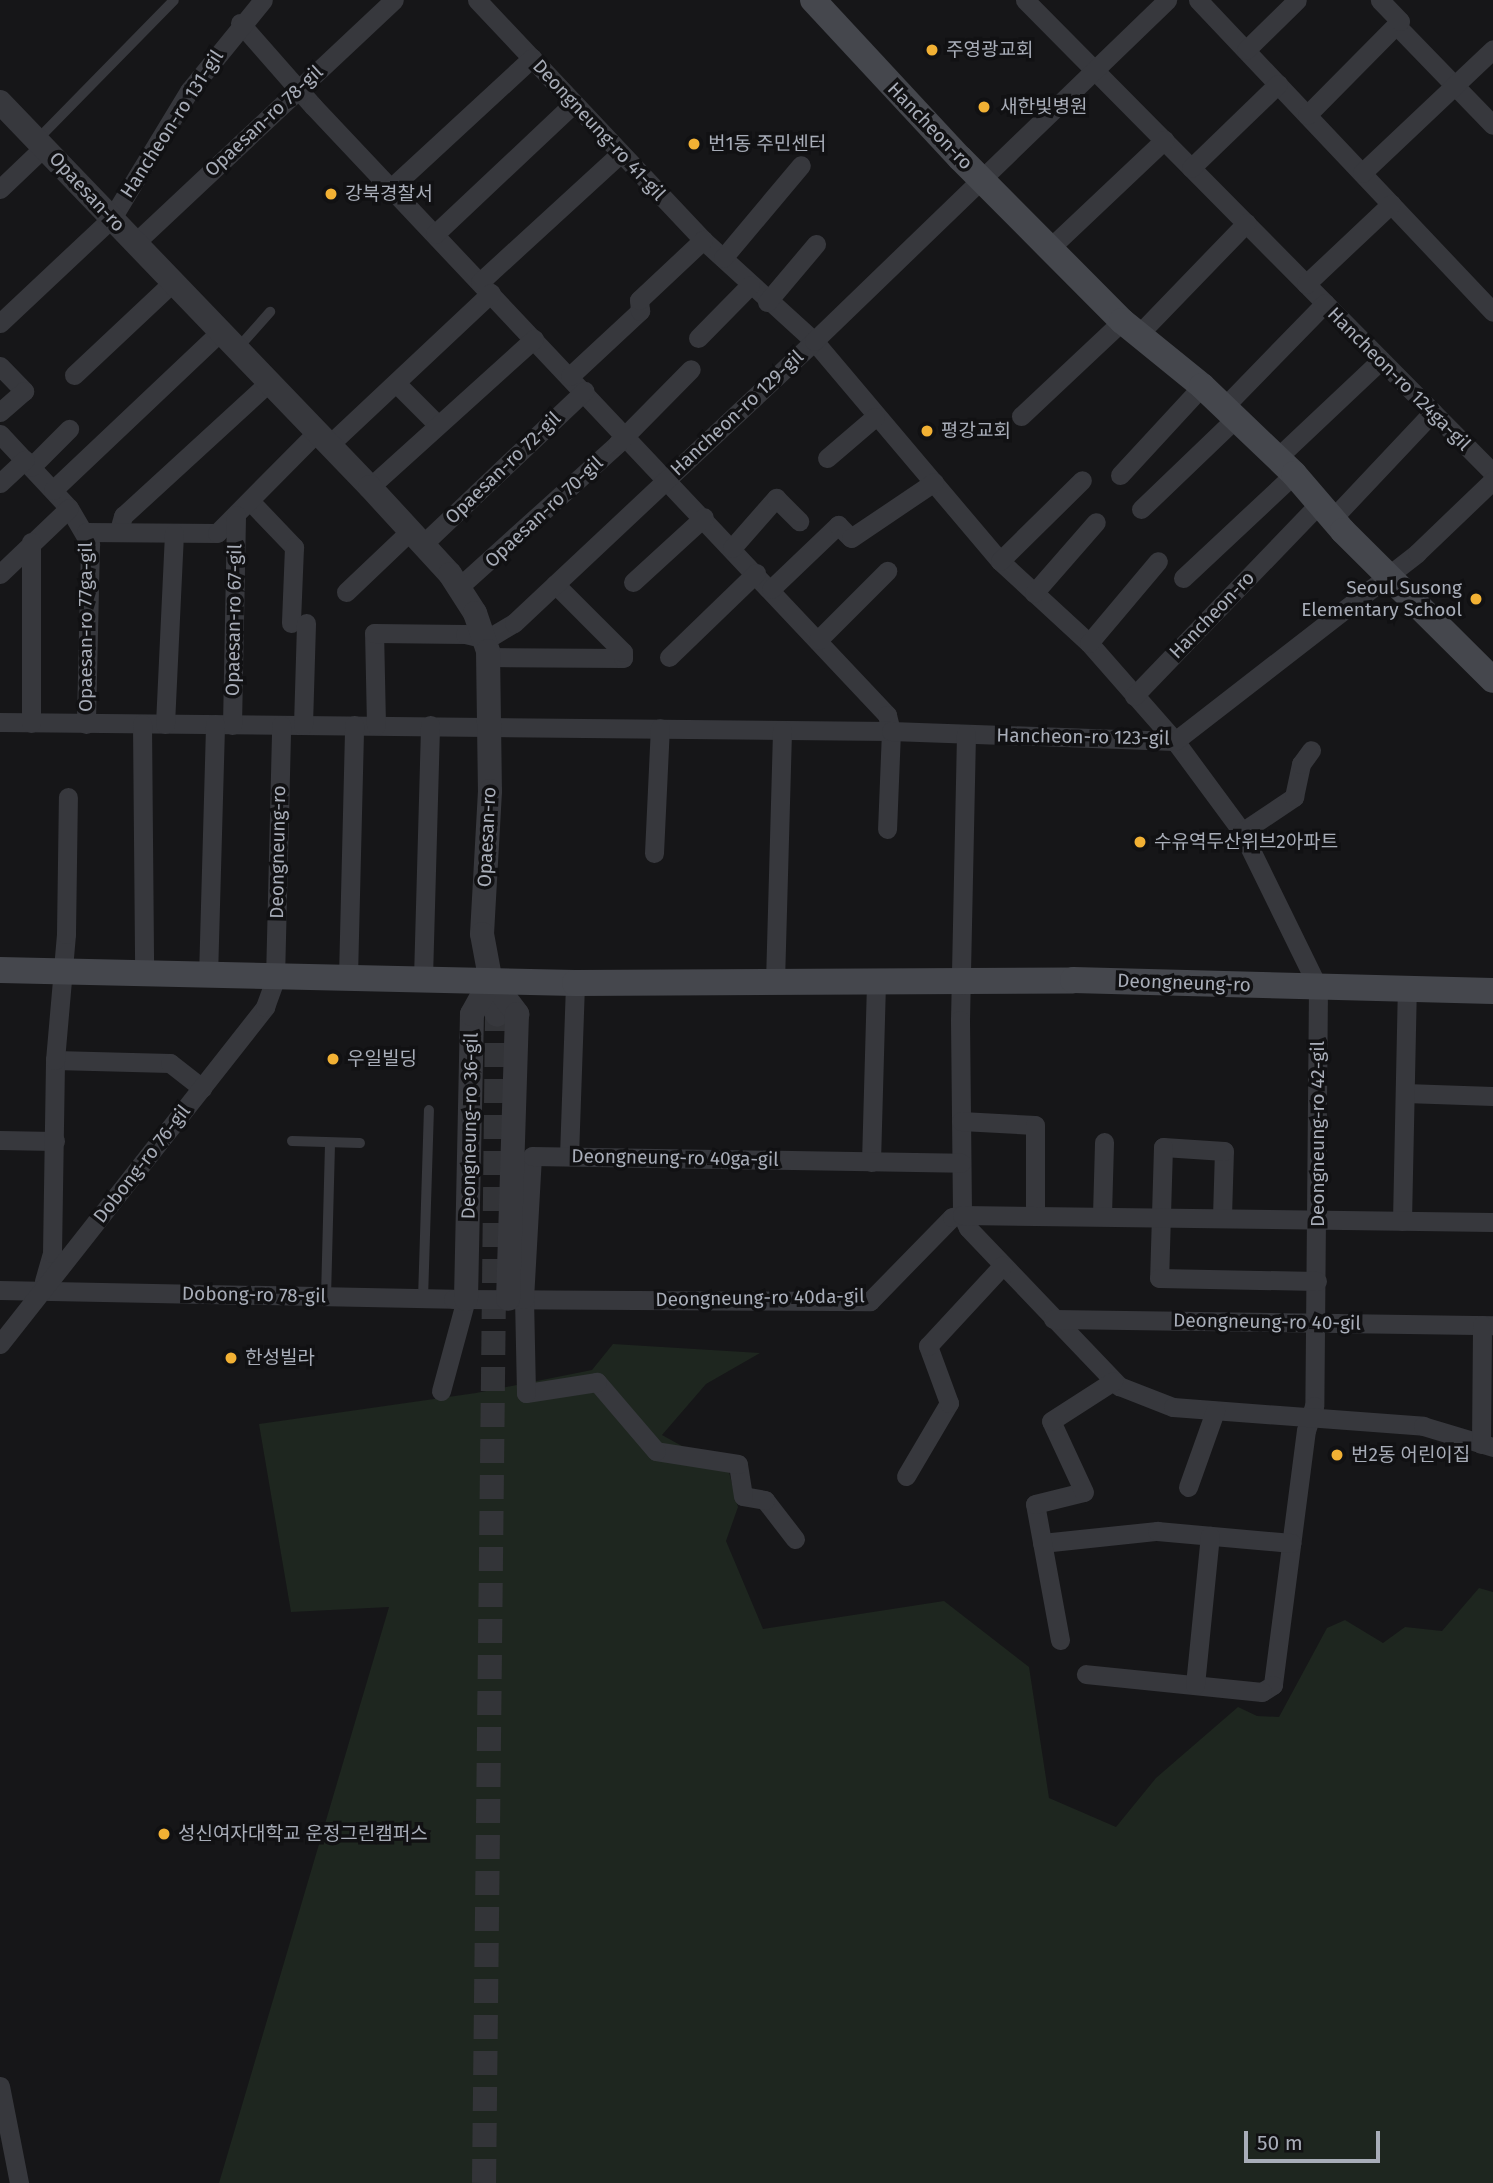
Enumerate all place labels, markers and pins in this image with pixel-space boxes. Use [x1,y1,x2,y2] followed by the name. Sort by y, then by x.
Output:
[946,39,1033,61] place label: 주영광교회
[924,42,940,58] marker: 주영광교회
[1000,96,1087,118] place label: 새한빛병원
[974,97,994,117] marker: 새한빛병원
[708,133,826,155] place label: 번1동 주민센터
[686,136,702,152] marker: 번1동 주민센터
[345,183,432,205] place label: 강북경찰서
[323,186,339,202] marker: 강북경찰서
[941,420,1011,442] place label: 평강교회
[919,423,935,439] marker: 평강교회
[1301,577,1462,621] place label: Seoul Susong Elementary School
[1468,591,1484,607] marker: Seoul Susong Elementary School
[1154,831,1338,853] place label: 수유역두산위브2아파트
[1132,834,1148,850] marker: 수유역두산위브2아파트
[347,1048,417,1070] place label: 우일빌딩
[325,1051,341,1067] marker: 우일빌딩
[245,1347,315,1369] place label: 한성빌라
[223,1350,239,1366] marker: 한성빌라
[1351,1444,1470,1466] place label: 번2동 어린이집
[1329,1447,1345,1463] marker: 번2동 어린이집
[178,1823,428,1845] place label: 성신여자대학교 운정그린캠퍼스
[156,1826,172,1842] marker: 성신여자대학교 운정그린캠퍼스

